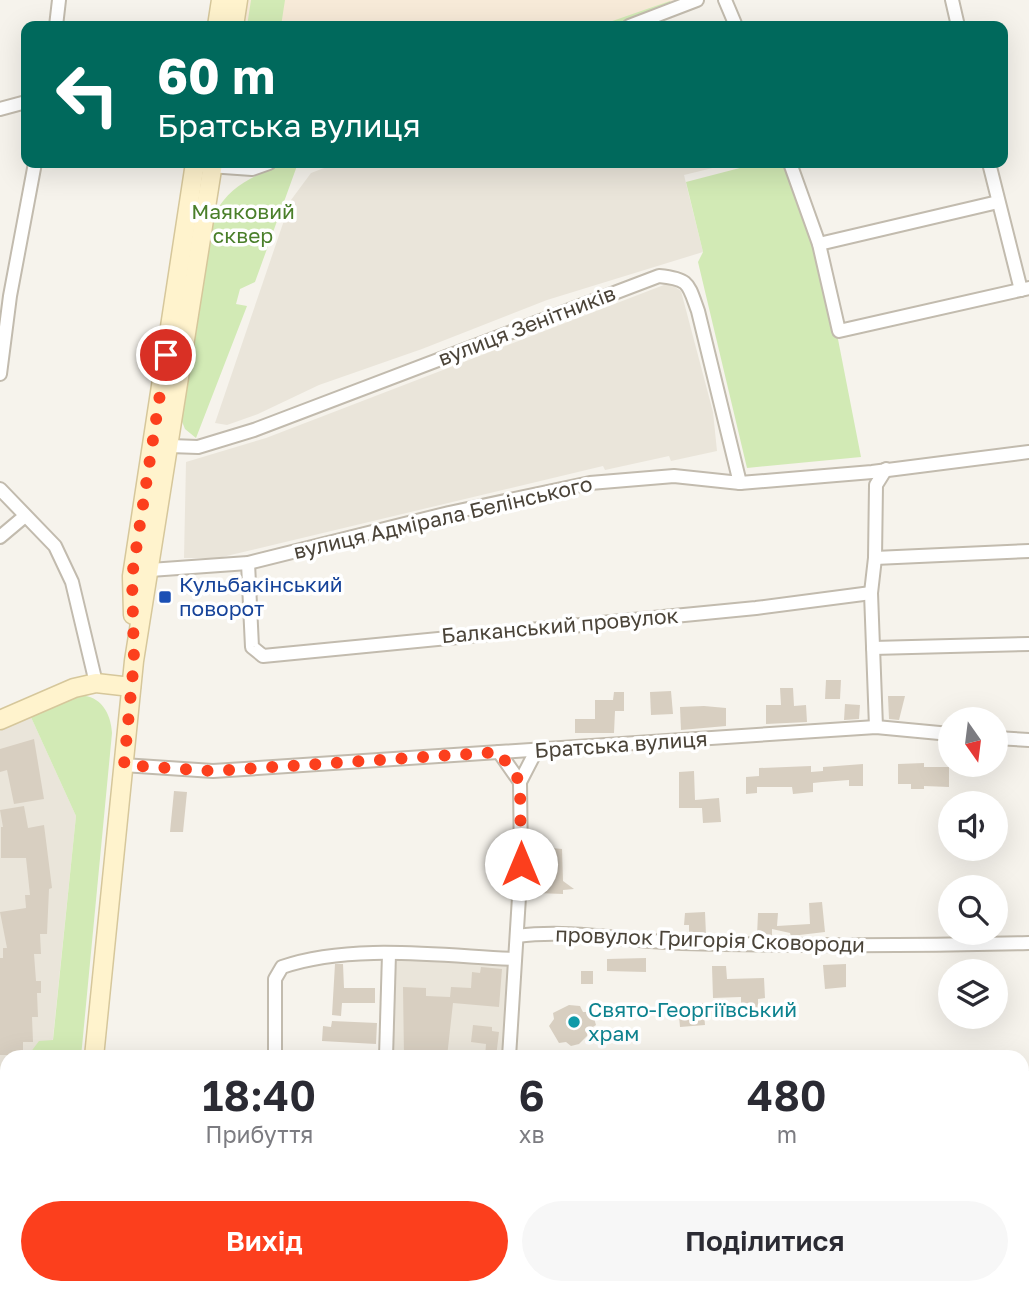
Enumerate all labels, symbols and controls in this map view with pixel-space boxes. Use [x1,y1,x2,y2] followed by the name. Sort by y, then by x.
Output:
[157,46,275,105] text: 60 m
[42,49,133,140] icon: left
[157,106,421,144] text: Братська вулиця
[191,198,295,248] park label: Маяковий сквер
[434,279,619,371] street label: вулиця Зенітників
[136,325,196,385] pin
[147,336,185,374] icon: arrive
[291,470,595,564] street label: вулиця Адмірала Белінського
[179,571,343,621] place label: Кульбакінський поворот
[157,589,173,605] marker: Кульбакінський поворот
[440,602,680,648] street label: Балканський провулок
[938,707,1008,777] north arrow
[938,707,1008,1029] map controls
[534,725,708,763] street label: Братська вулиця
[938,791,1008,861] button: sound
[484,827,558,901] position arrow
[938,875,1008,945] button: search
[555,921,865,957] street label: провулок Григорія Сковороди
[938,959,1008,1029] button: layers
[588,996,797,1046] place label: Свято-Георгіївський храм
[566,1014,582,1030] marker: Свято-Георгіївський храм
[202,1070,316,1120] text: 18:40
[518,1070,545,1120] text: 6
[747,1070,827,1120] text: 480
[205,1120,313,1148] text: Прибуття
[519,1120,544,1148] text: хв
[777,1120,797,1148] text: m
[21,1201,508,1281] button: Вихід
[522,1201,1008,1281] button: Поділитися

